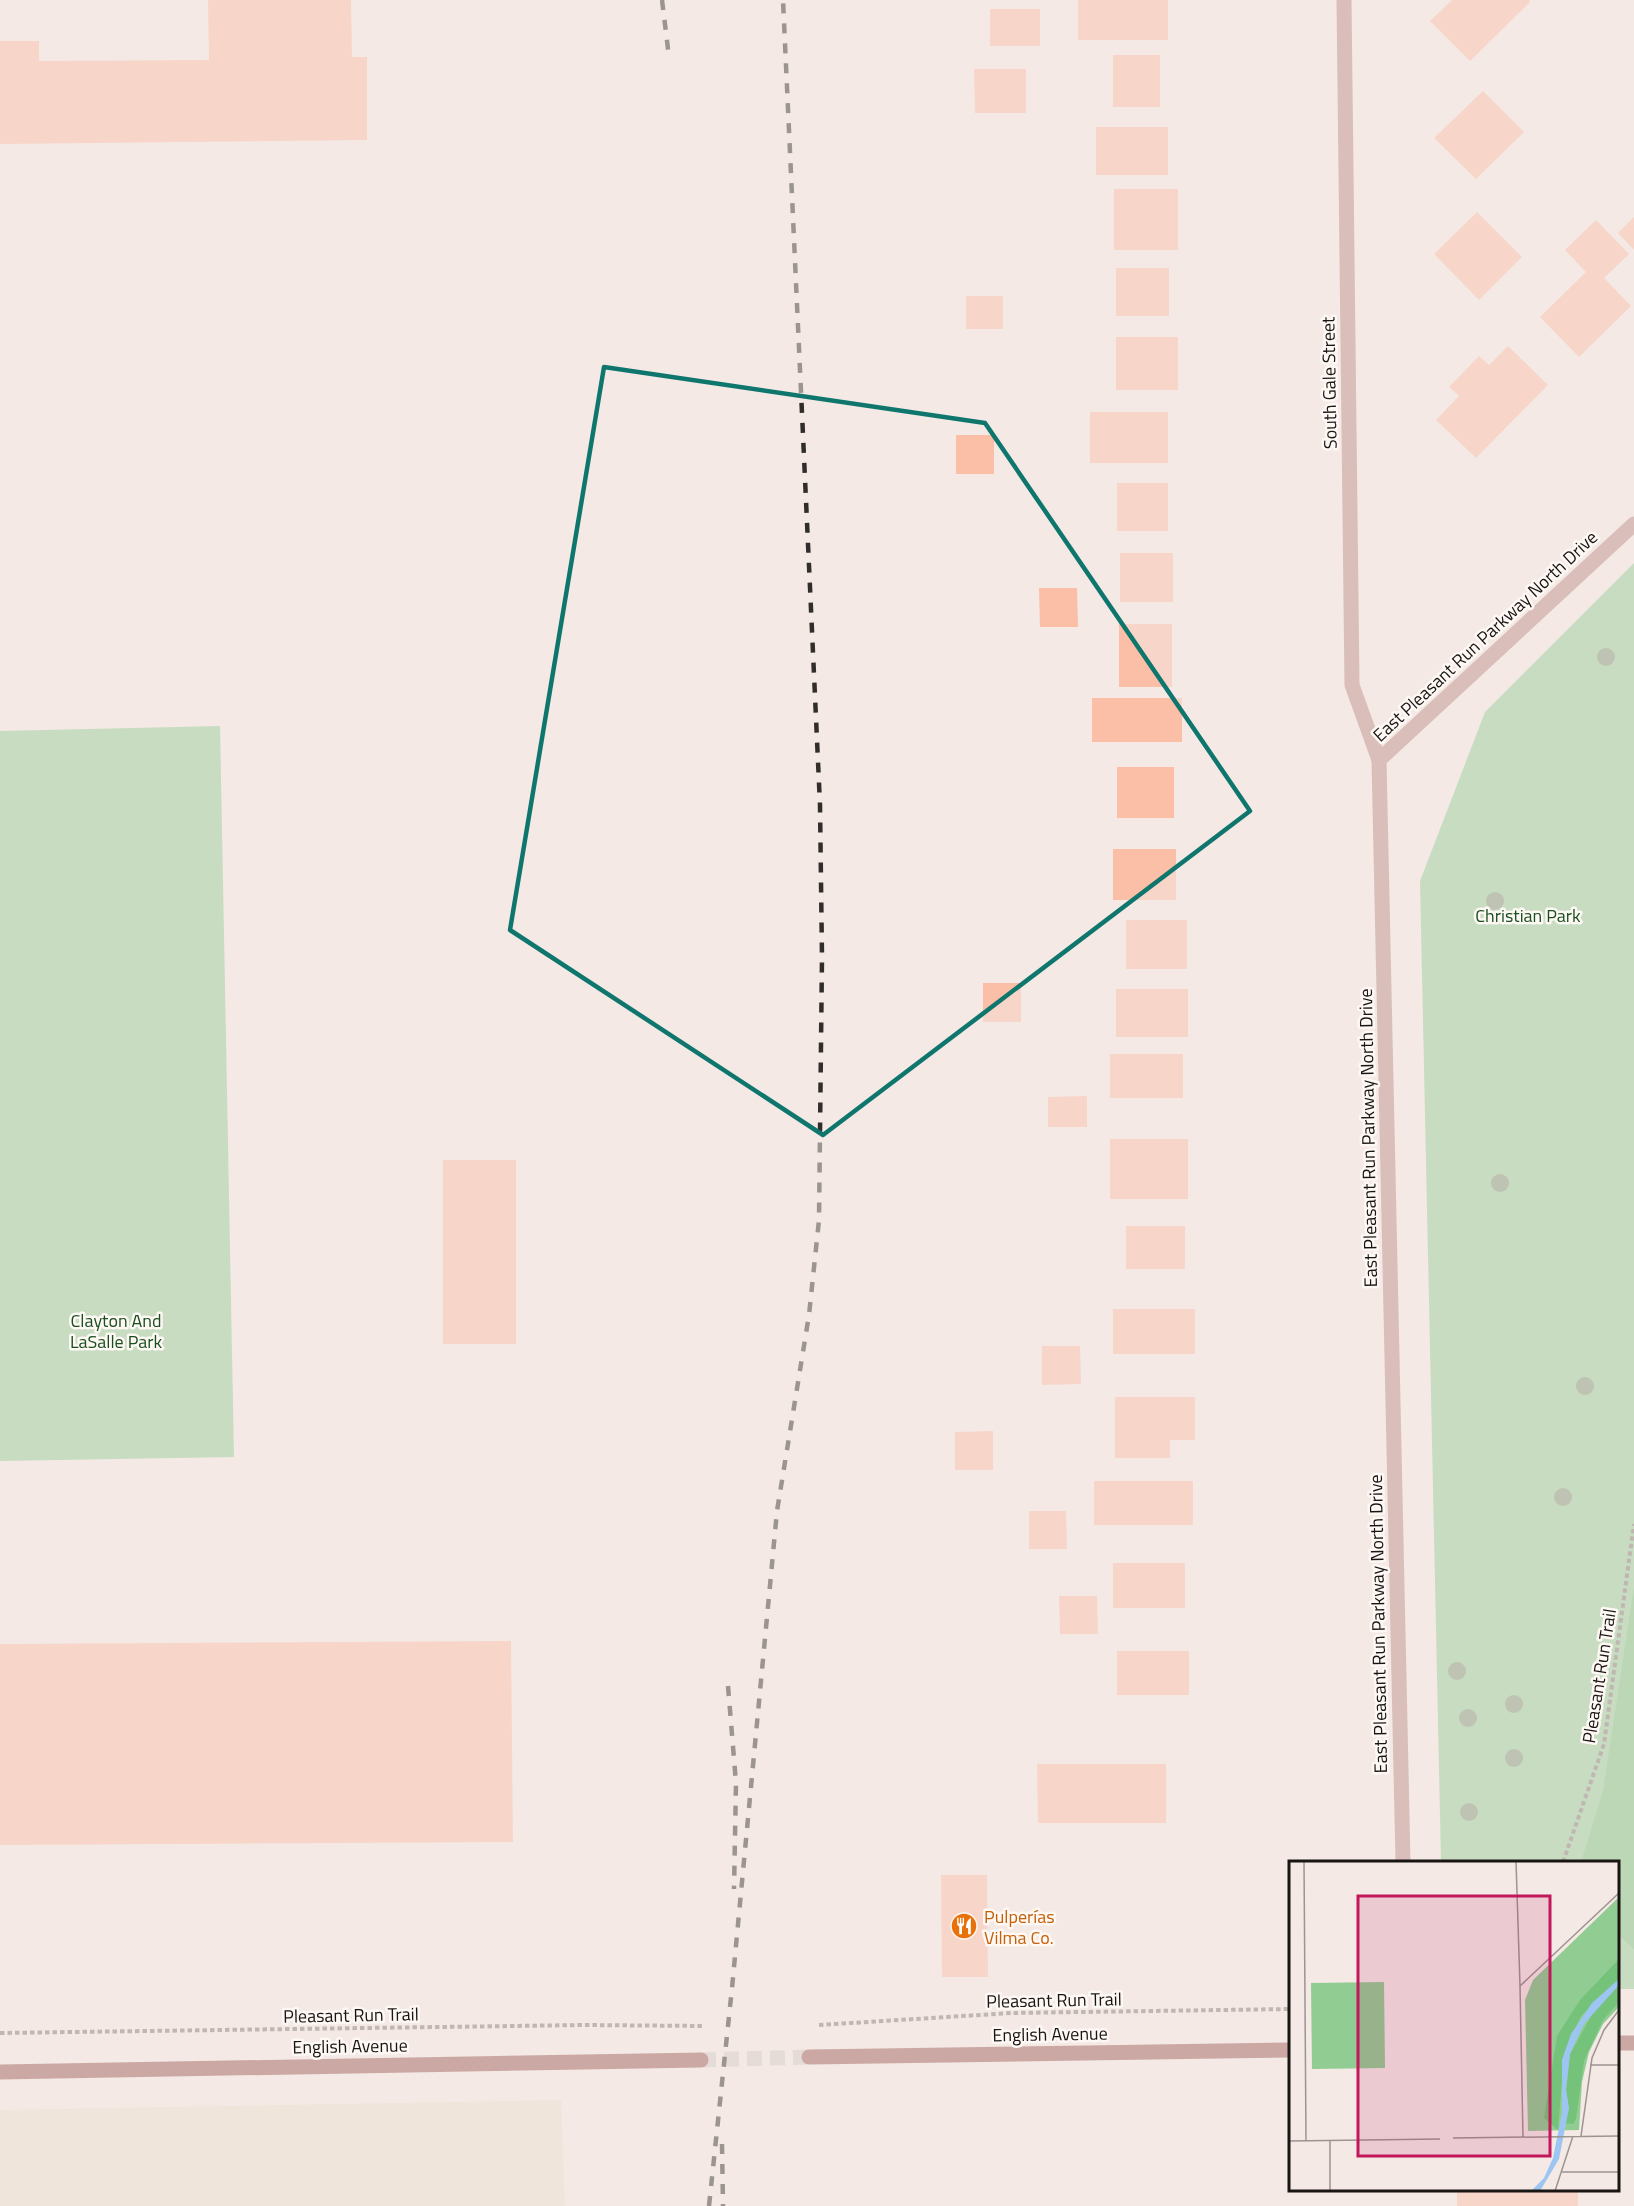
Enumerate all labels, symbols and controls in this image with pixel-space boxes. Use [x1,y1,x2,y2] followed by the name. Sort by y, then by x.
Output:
[1314,316,1344,449] street label: South Gale Street
[1367,524,1603,748] street label: East Pleasant Run Parkway North Drive
[1475,902,1581,929] park label: Christian Park
[1352,988,1384,1288] street label: East Pleasant Run Parkway North Drive
[70,1307,162,1355] park label: Clayton And LaSalle Park
[1362,1474,1394,1774] street label: East Pleasant Run Parkway North Drive
[1575,1607,1623,1745] street label: Pleasant Run Trail
[1289,1861,1619,2191] inset map
[984,1903,1055,1951] place label: Pulperías Vilma Co.
[949,1911,979,1941] restaurant icon: Pulperías Vilma Co.
[986,1985,1122,2015] street label: Pleasant Run Trail
[283,2000,419,2030] street label: Pleasant Run Trail
[992,2019,1108,2049] street label: English Avenue
[292,2031,408,2061] street label: English Avenue

